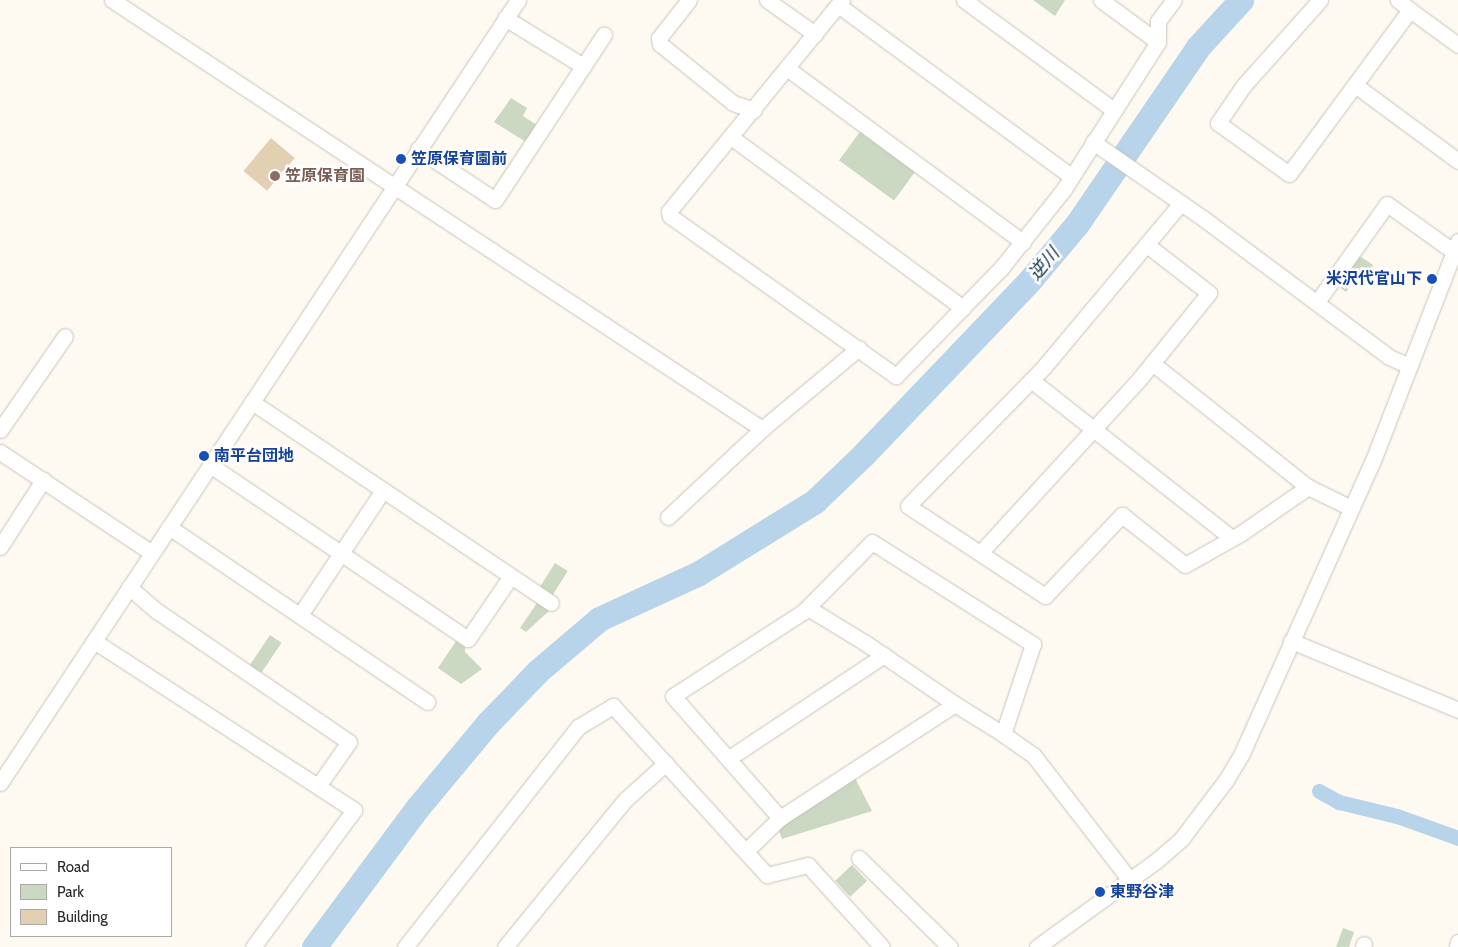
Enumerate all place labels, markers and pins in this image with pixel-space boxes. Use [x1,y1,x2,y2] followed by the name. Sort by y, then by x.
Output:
[411,149,507,169] place label: 笠原保育園前
[395,153,407,165] marker: 笠原保育園前
[285,166,365,186] place label: 笠原保育園
[269,170,281,182] marker: 笠原保育園
[1326,269,1422,289] place label: 米沢代官山下
[1426,273,1438,285] marker: 米沢代官山下
[214,446,294,466] place label: 南平台団地
[198,450,210,462] marker: 南平台団地
[1110,882,1174,902] place label: 東野谷津
[1094,886,1106,898] marker: 東野谷津

